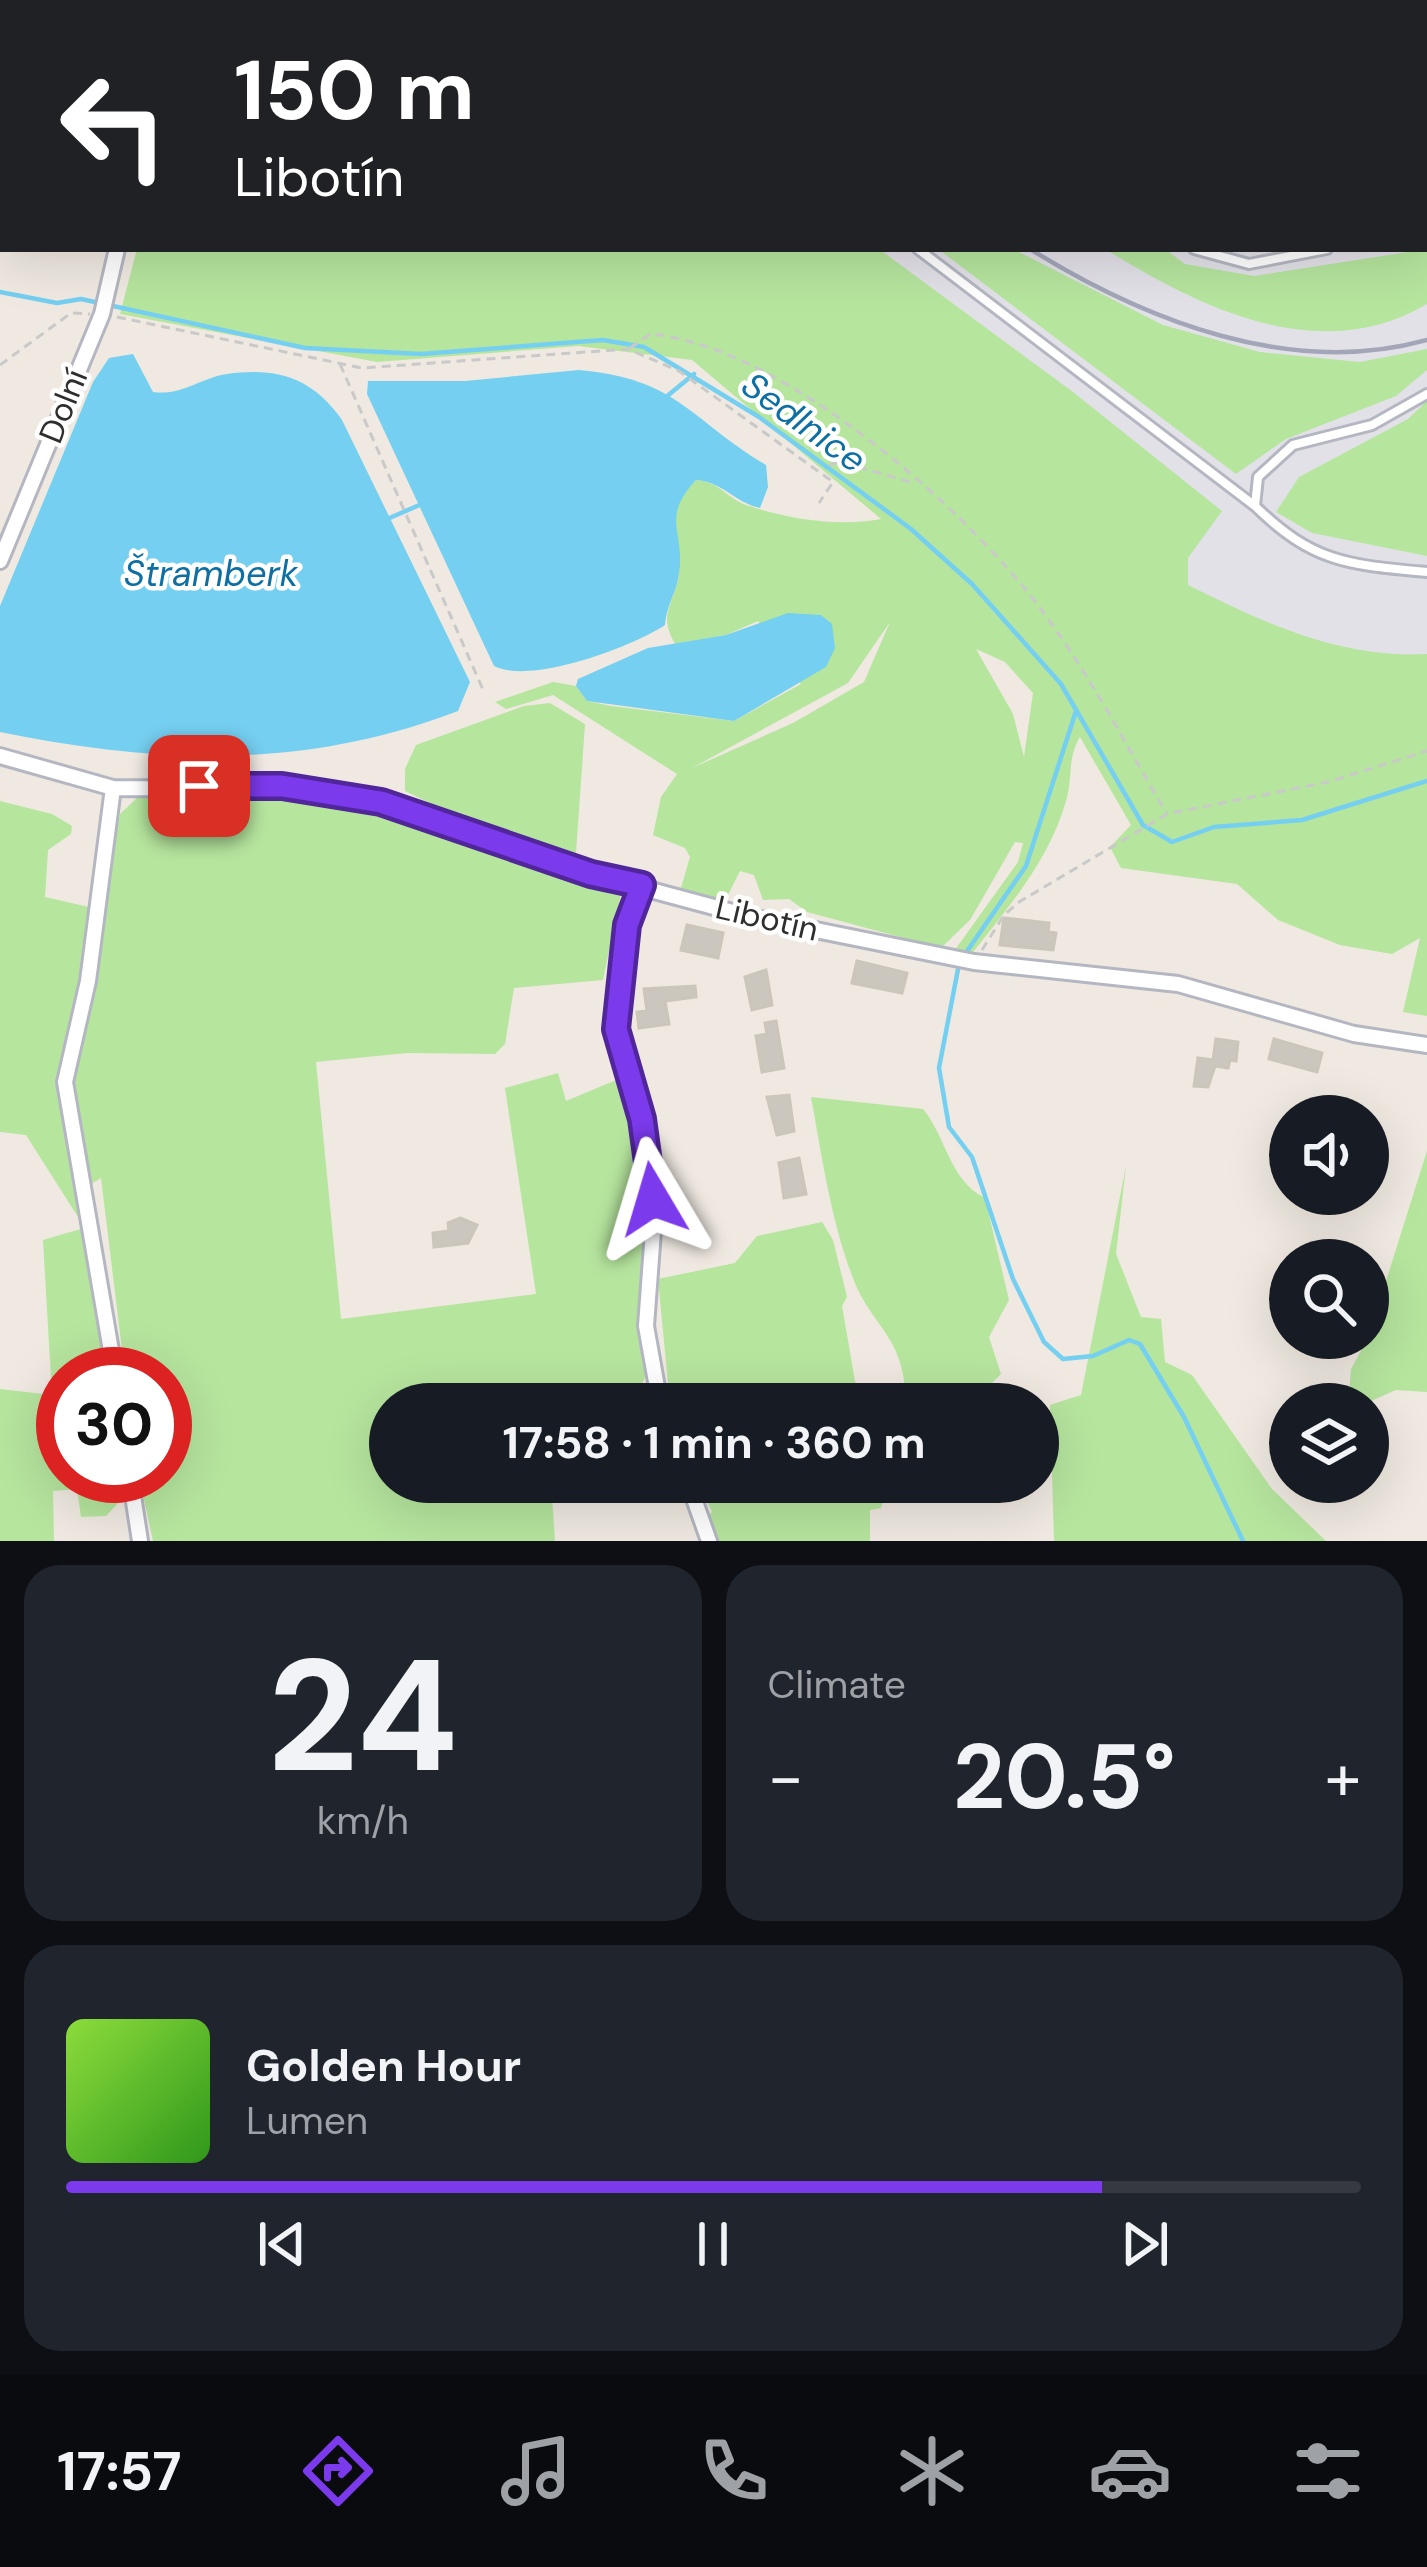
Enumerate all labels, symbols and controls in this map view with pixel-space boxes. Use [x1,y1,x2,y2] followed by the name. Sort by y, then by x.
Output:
[234,36,475,145] text: 150 m
[36,48,192,204] icon: left
[234,142,404,213] text: Libotín
[733,361,875,483] water label: Sedlnice
[29,362,97,449] street label: Dolní
[124,550,299,597] water label: Štramberk
[148,735,250,837] pin
[166,753,232,819] icon: arrive
[711,885,823,951] street label: Libotín
[1269,1095,1389,1503] map controls
[1269,1095,1389,1215] button: sound
[590,1136,716,1262] position arrow
[1269,1239,1389,1359] button: search
[36,1347,192,1503] speed limit sign: 30
[1269,1383,1389,1503] button: layers
[502,1413,926,1472] text: 17:58 · 1 min · 360 m
[268,1615,458,1818] text: 24
[768,1659,906,1710] text: Climate
[953,1719,1176,1836] text: 20.5°
[768,1735,804,1820] text: −
[1325,1735,1361,1820] text: +
[317,1795,409,1846] text: km/h
[246,2036,521,2095] text: Golden Hour
[246,2095,368,2146] text: Lumen
[249,2211,315,2277] icon: previous
[680,2211,746,2277] icon: pause
[1112,2211,1178,2277] icon: next
[296,2429,380,2513] icon: directions
[494,2429,578,2513] icon: music
[692,2429,776,2513] icon: phone
[890,2429,974,2513] icon: climate
[1088,2429,1172,2513] icon: car
[1286,2429,1370,2513] icon: filters
[57,2436,182,2507] text: 17:57

